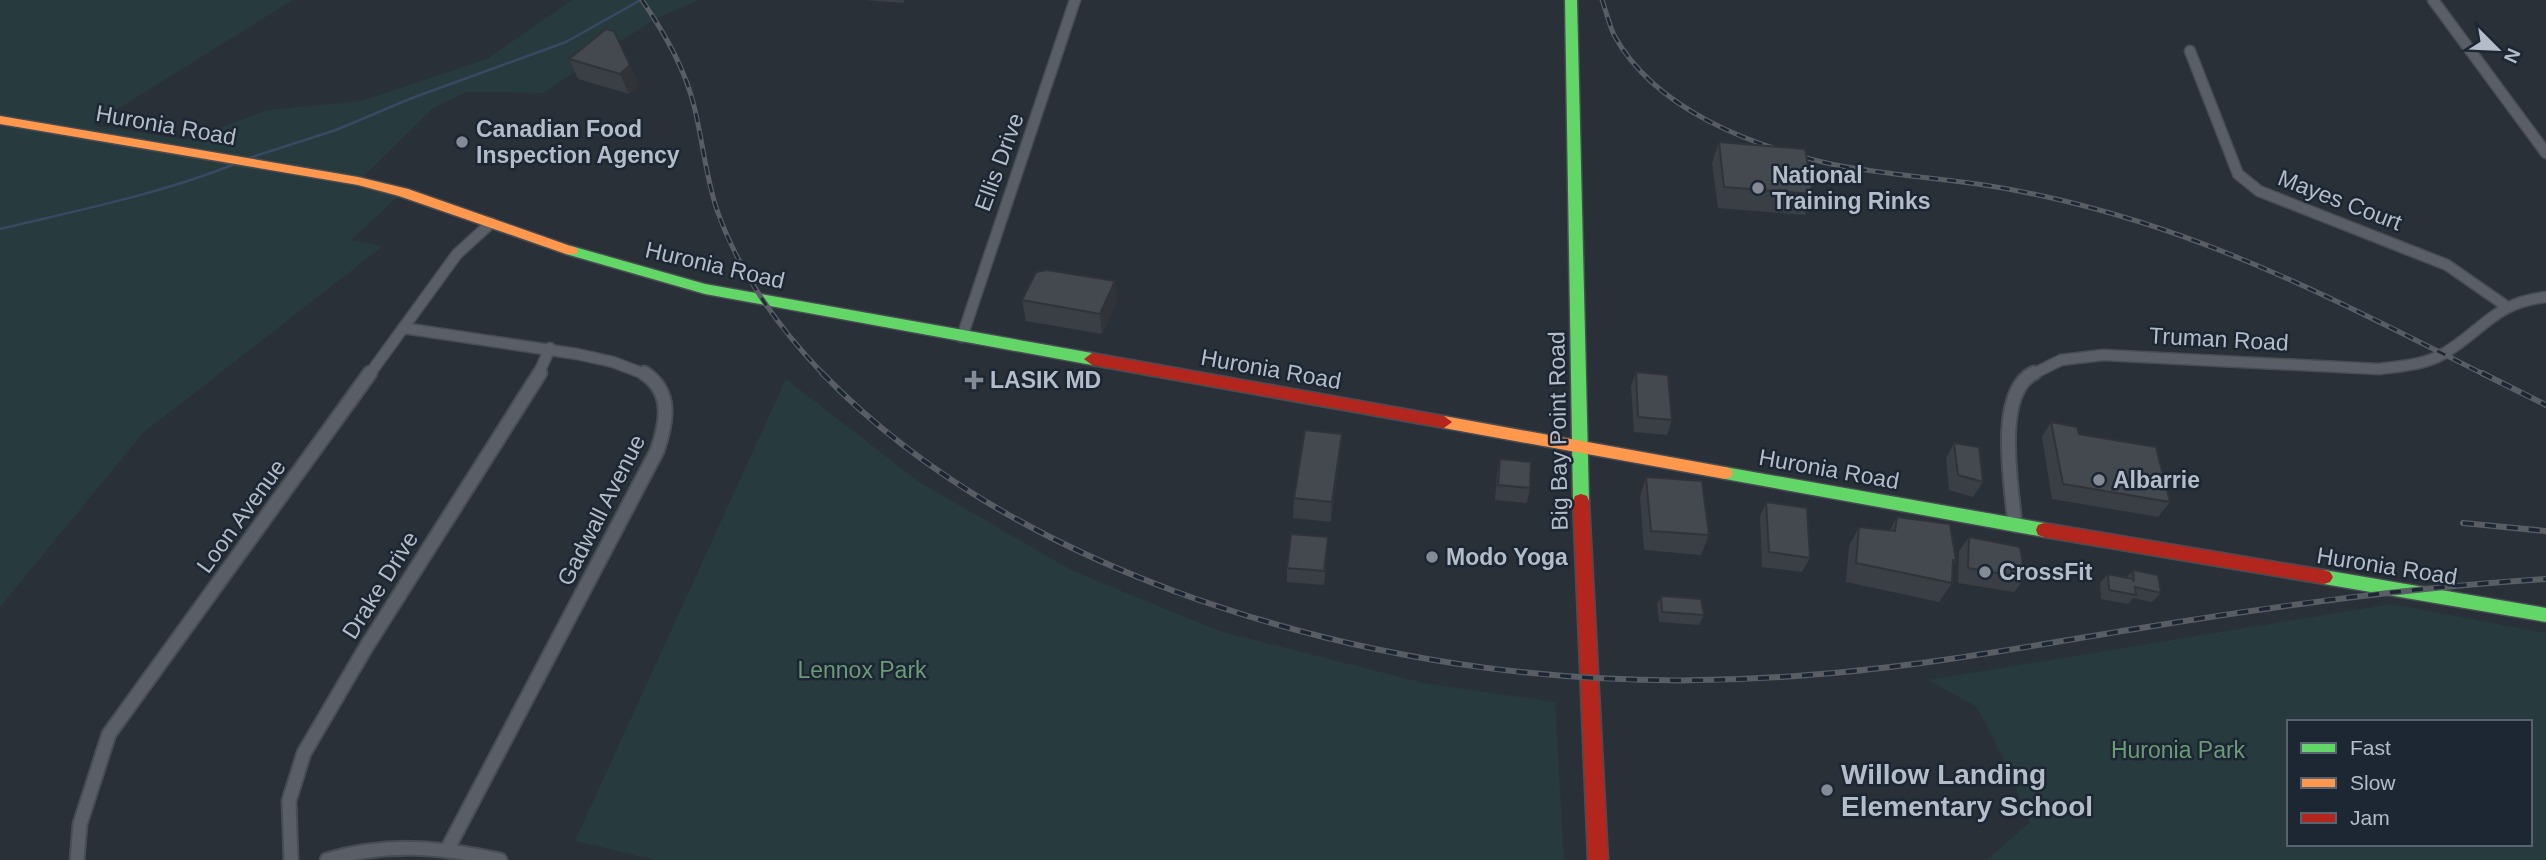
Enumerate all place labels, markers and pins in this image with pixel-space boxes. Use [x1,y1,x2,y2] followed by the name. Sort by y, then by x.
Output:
[476,116,680,168] place label: Canadian Food Inspection Agency
[454,134,470,150] marker: Canadian Food Inspection Agency
[1772,162,1930,214] place label: National Training Rinks
[1750,180,1766,196] marker: National Training Rinks
[990,367,1101,393] place label: LASIK MD
[964,370,984,390] marker: LASIK MD
[2113,467,2200,493] place label: Albarrie
[2091,472,2107,488] marker: Albarrie
[1446,544,1568,570] place label: Modo Yoga
[1424,549,1440,565] marker: Modo Yoga
[1999,559,2093,585] place label: CrossFit
[1977,564,1993,580] marker: CrossFit
[1841,759,2093,822] place label: Willow Landing Elementary School
[1819,782,1835,798] marker: Willow Landing Elementary School

